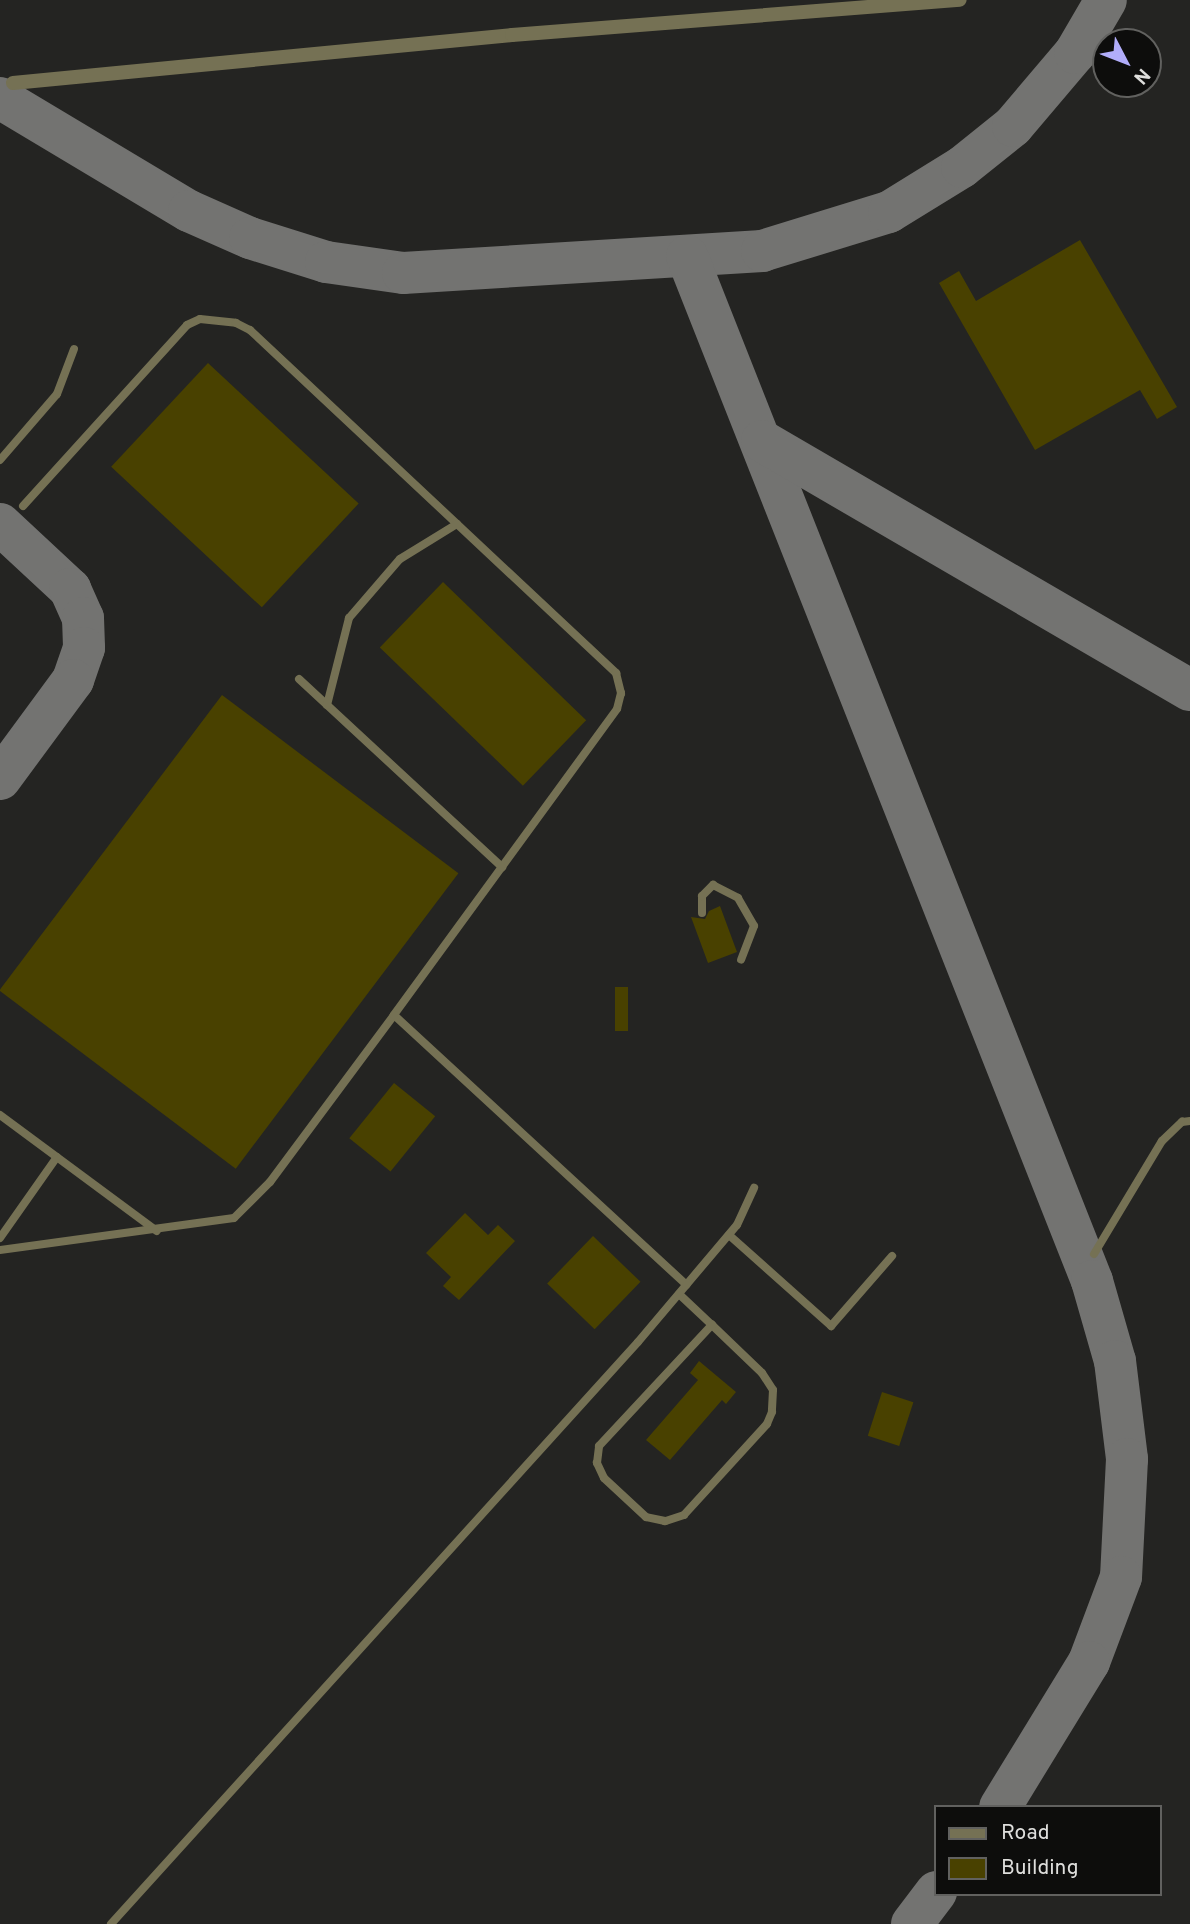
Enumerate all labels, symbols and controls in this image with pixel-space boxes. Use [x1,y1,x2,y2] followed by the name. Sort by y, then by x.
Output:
[1092,28,1162,98] north arrow
[1128,63,1155,89] text: N
[934,1805,1162,1896] legend
[1001,1820,1050,1847] text: Road
[1001,1855,1079,1882] text: Building

